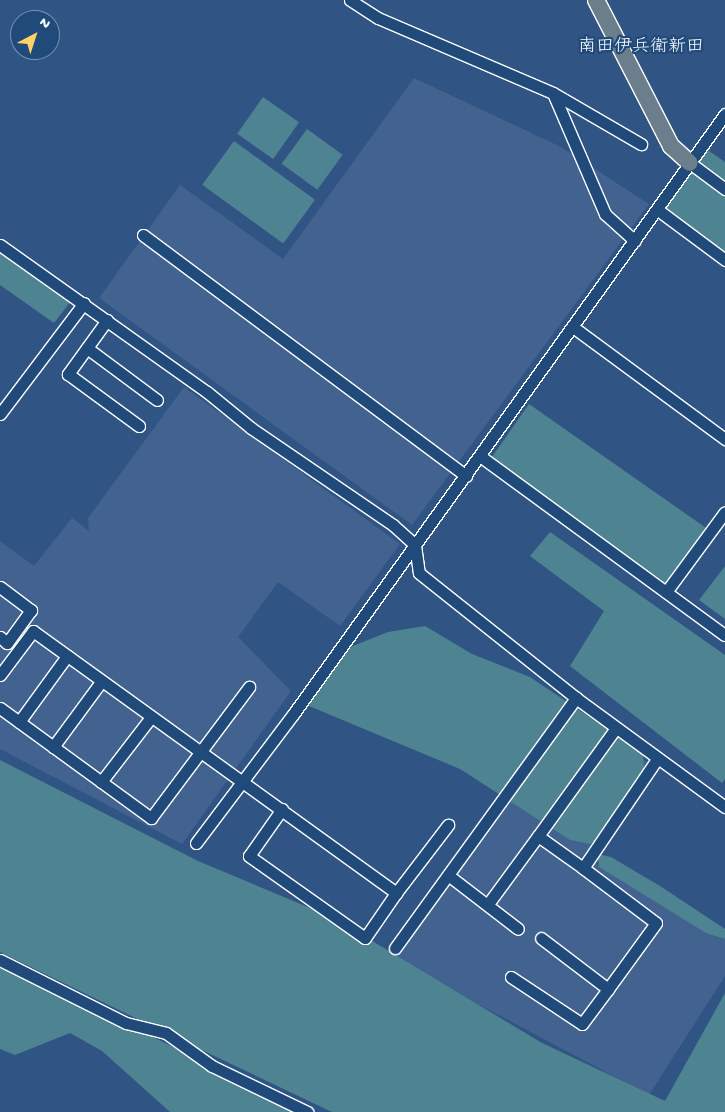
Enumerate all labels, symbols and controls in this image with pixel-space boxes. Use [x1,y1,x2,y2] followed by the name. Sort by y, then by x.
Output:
[10,10,60,60] north arrow
[35,14,53,33] text: N
[578,37,704,59] district label: 南田伊兵衛新田

